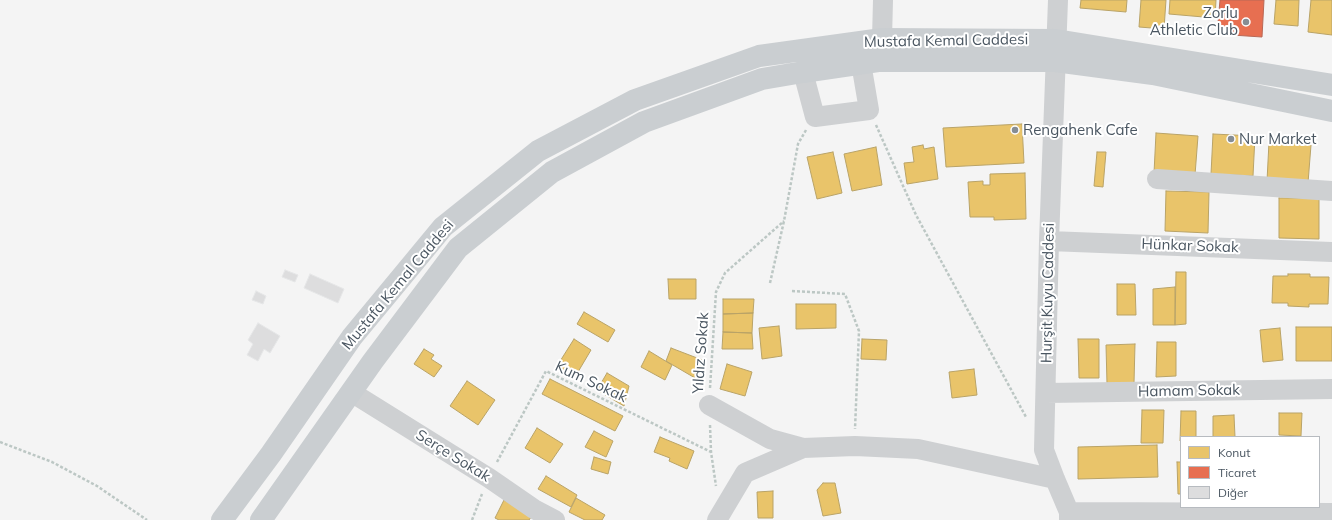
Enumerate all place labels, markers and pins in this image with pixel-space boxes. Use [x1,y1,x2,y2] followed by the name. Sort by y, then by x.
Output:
[1150,4,1238,39] place label: Zorlu Athletic Club
[1241,17,1251,27] marker: Zorlu Athletic Club
[1023,121,1138,139] place label: Rengahenk Cafe
[1010,125,1020,135] marker: Rengahenk Cafe
[1239,130,1316,148] place label: Nur Market
[1226,134,1236,144] marker: Nur Market

